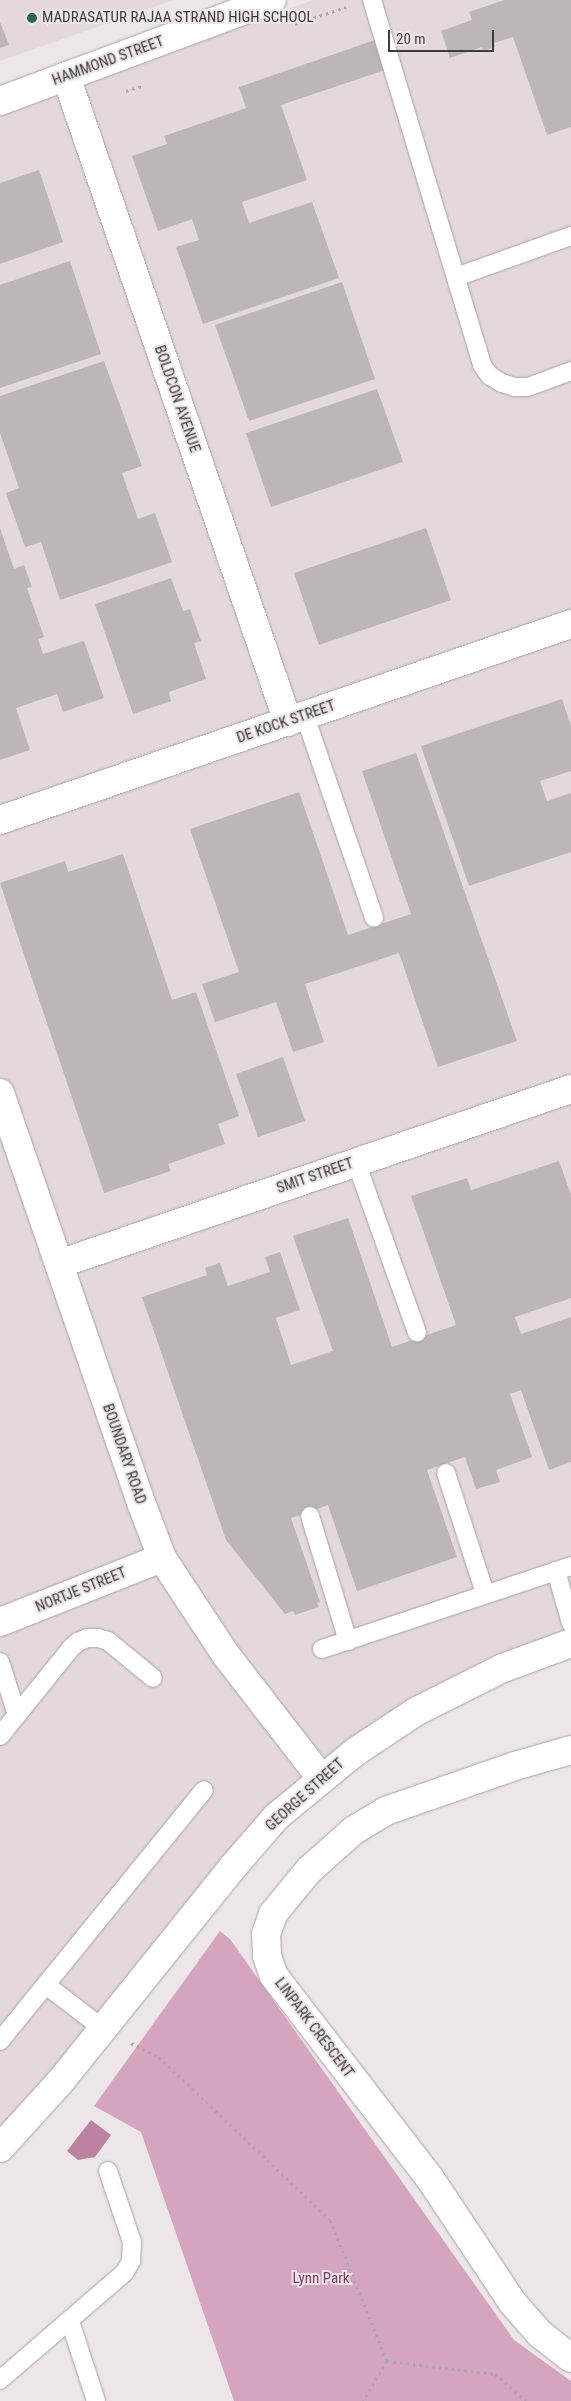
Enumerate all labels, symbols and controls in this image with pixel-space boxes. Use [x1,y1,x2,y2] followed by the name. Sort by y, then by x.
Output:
[42,9,314,27] place label: MADRASATUR RAJAA STRAND HIGH SCHOOL
[26,12,38,24] marker: MADRASATUR RAJAA STRAND HIGH SCHOOL
[391,20,497,52] scale bar
[396,30,426,48] text: 20 m
[50,32,166,90] street label: HAMMOND STREET
[150,343,204,455] street label: BOLDCON AVENUE
[234,697,338,747] street label: DE KOCK STREET
[274,1154,356,1198] street label: SMIT STREET
[98,1401,150,1507] street label: BOUNDARY ROAD
[33,1564,129,1616] street label: NORTJE STREET
[262,1755,348,1835] street label: GEORGE STREET
[271,1975,357,2081] street label: LINPARK CRESCENT
[292,2270,350,2288] park label: Lynn Park

